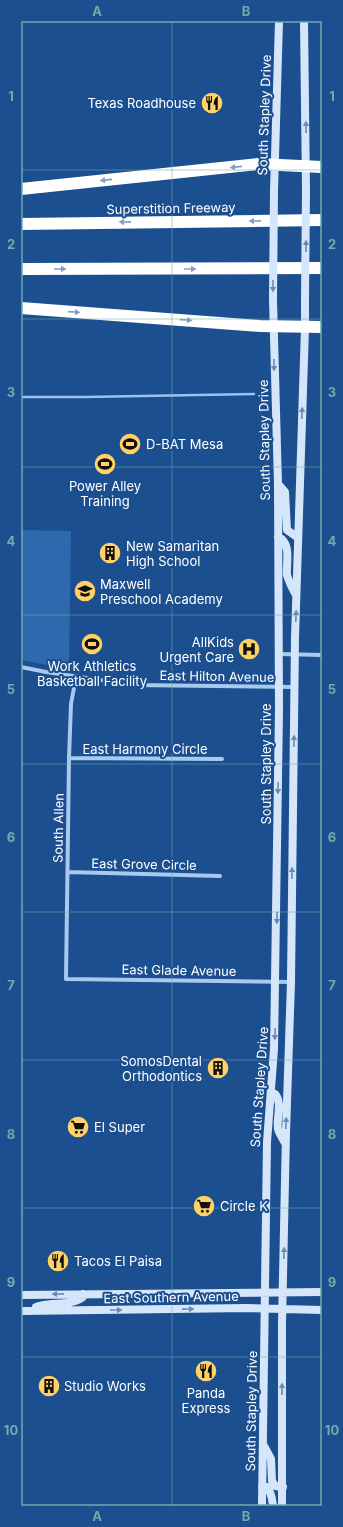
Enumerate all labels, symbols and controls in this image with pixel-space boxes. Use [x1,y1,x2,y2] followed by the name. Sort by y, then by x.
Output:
[92,3,102,19] text: A
[242,3,251,19] text: B
[254,54,274,176] street label: South Stapley Drive
[8,88,14,104] text: 1
[329,88,335,104] text: 1
[199,90,225,116] restaurant icon: Texas Roadhouse
[87,95,196,111] place label: Texas Roadhouse
[303,120,309,133] one-way arrow
[230,163,242,170] one-way arrow
[100,177,112,183] one-way arrow
[106,199,236,217] street label: Superstition Freeway
[249,217,261,224] one-way arrow
[118,219,131,225] one-way arrow
[7,236,15,252] text: 2
[328,236,336,252] text: 2
[303,239,309,252] one-way arrow
[54,266,67,272] one-way arrow
[184,266,197,272] one-way arrow
[270,280,276,293] one-way arrow
[68,309,80,316] one-way arrow
[180,317,192,324] one-way arrow
[271,359,278,371] one-way arrow
[255,379,273,501] street label: South Stapley Drive
[7,384,15,400] text: 3
[328,384,336,400] text: 3
[299,406,305,419] one-way arrow
[117,431,143,457] sports icon: D-BAT Mesa
[146,436,223,452] place label: D-BAT Mesa
[92,451,118,477] sports icon: Power Alley Training
[69,478,141,509] place label: Power Alley Training
[7,533,16,549] text: 4
[328,533,337,549] text: 4
[126,538,219,569] place label: New Samaritan High School
[97,540,123,566] building icon: New Samaritan High School
[100,576,223,607] place label: Maxwell Preschool Academy
[72,578,98,604] school or university icon: Maxwell Preschool Academy
[292,610,299,622] one-way arrow
[79,631,105,657] sports icon: Work Athletics Basketball Facility
[159,634,234,665] place label: AllKids Urgent Care
[236,636,262,662] hospital icon: AllKids Urgent Care
[37,658,147,689] place label: Work Athletics Basketball Facility
[159,667,275,685] street label: East Hilton Avenue
[7,681,15,697] text: 5
[328,681,336,697] text: 5
[258,703,274,825] street label: South Stapley Drive
[291,734,297,747] one-way arrow
[82,741,208,757] street label: East Harmony Circle
[275,782,281,795] one-way arrow
[49,793,67,863] street label: South Allen
[7,829,15,845] text: 6
[328,829,336,845] text: 6
[91,855,197,873] street label: East Grove Circle
[289,866,295,879] one-way arrow
[274,912,280,925] one-way arrow
[121,961,237,979] street label: East Glade Avenue
[7,977,15,993] text: 7
[328,977,336,993] text: 7
[247,1026,271,1148] street label: South Stapley Drive
[271,1028,278,1040] one-way arrow
[120,1053,202,1084] place label: SomosDental Orthodontics
[205,1055,231,1081] building icon: SomosDental Orthodontics
[65,1114,91,1140] supermarket icon: El Super
[283,1117,290,1129] one-way arrow
[94,1119,145,1135] place label: El Super
[7,1126,15,1142] text: 8
[328,1126,336,1142] text: 8
[191,1193,217,1219] supermarket icon: Circle K
[220,1198,268,1214] place label: Circle K
[281,1246,287,1259] one-way arrow
[45,1248,71,1274] restaurant icon: Tacos El Paisa
[74,1253,162,1269] place label: Tacos El Paisa
[7,1274,15,1290] text: 9
[328,1274,336,1290] text: 9
[103,1288,239,1306] street label: East Southern Avenue
[52,1291,64,1298] one-way arrow
[182,1306,195,1312] one-way arrow
[110,1307,123,1313] one-way arrow
[242,1350,260,1472] street label: South Stapley Drive
[193,1358,219,1384] restaurant icon: Panda Express
[36,1373,62,1399] building icon: Studio Works
[64,1378,146,1394] place label: Studio Works
[279,1382,285,1395] one-way arrow
[182,1385,231,1416] place label: Panda Express
[4,1422,18,1438] text: 10
[325,1422,339,1438] text: 10
[92,1508,102,1524] text: A
[242,1508,251,1524] text: B

